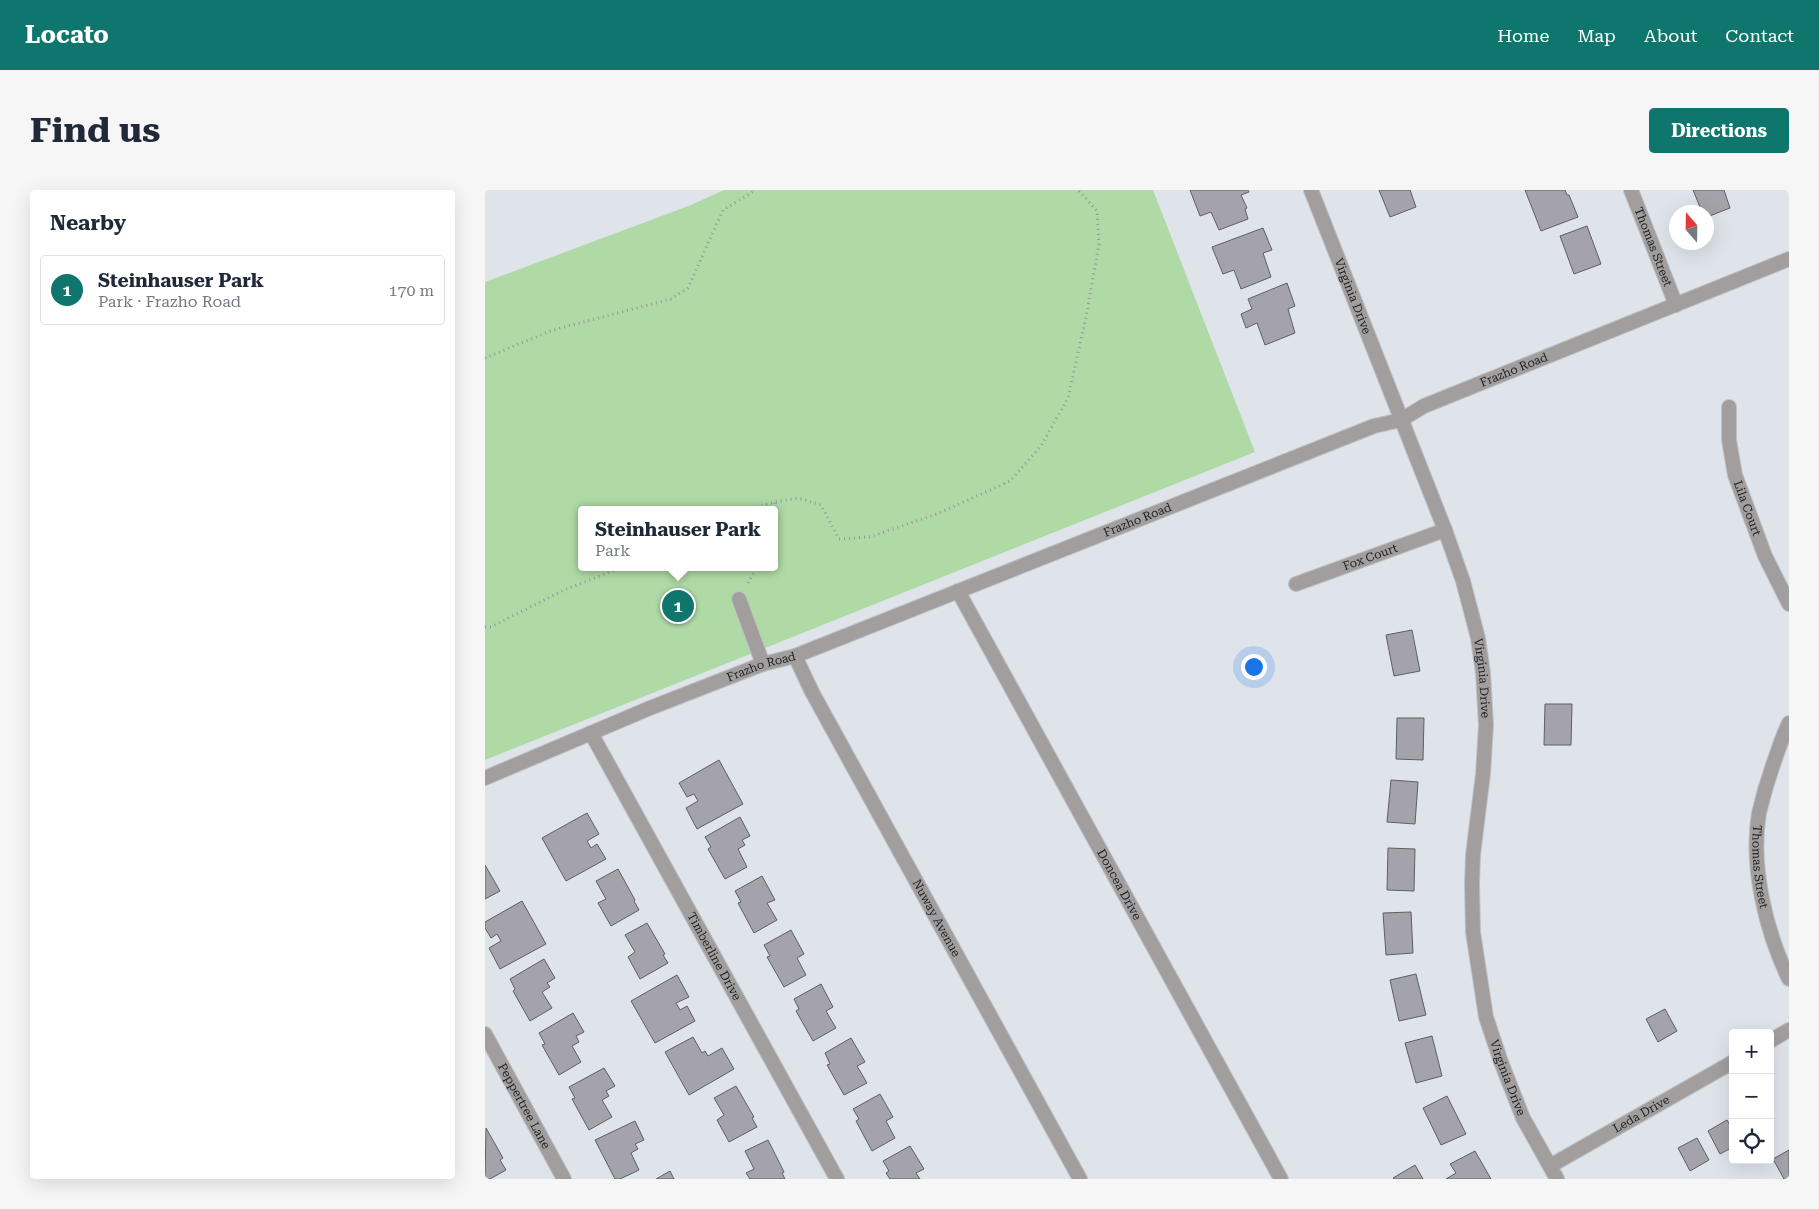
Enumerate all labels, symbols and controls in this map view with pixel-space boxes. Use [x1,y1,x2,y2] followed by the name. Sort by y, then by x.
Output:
[25,21,109,49] text: Locato
[1497,25,1549,46] text: Home
[1577,25,1616,46] text: Map
[1644,25,1697,46] text: About
[1725,25,1794,46] text: Contact
[1649,108,1789,153] button: Directions
[30,110,160,151] text: Find us
[1631,205,1675,289] street label: Thomas Street
[1669,205,1714,250] north arrow
[50,211,126,235] text: Nearby
[1332,256,1374,336] street label: Virginia Drive
[98,269,264,292] text: Steinhauser Park
[63,281,71,300] text: 1
[388,281,434,300] text: 170 m
[98,292,241,311] text: Park · Frazho Road
[1478,350,1550,390] street label: Frazho Road
[1731,479,1764,538] street label: Lila Court
[1102,500,1174,540] street label: Frazho Road
[578,506,778,571] popup
[595,518,761,541] text: Steinhauser Park
[595,541,630,560] text: Park
[1341,541,1400,573] street label: Fox Court
[662,587,694,625] pin: 1
[1471,637,1493,719] street label: Virginia Drive
[725,649,797,684] street label: Frazho Road
[1241,654,1267,680] your location
[1749,824,1771,910] street label: Thomas Street
[1094,847,1145,923] street label: Doncea Drive
[910,877,964,960] street label: Nuway Avenue
[684,910,744,1003] street label: Timberline Drive
[1729,1029,1774,1164] map controls
[1729,1029,1774,1074] button: +
[1487,1038,1529,1118] street label: Virginia Drive
[495,1061,553,1152] street label: Peppertree Lane
[1729,1074,1774,1119] button: −
[1611,1092,1672,1136] street label: Leda Drive
[1729,1119,1774,1164] button: locate

